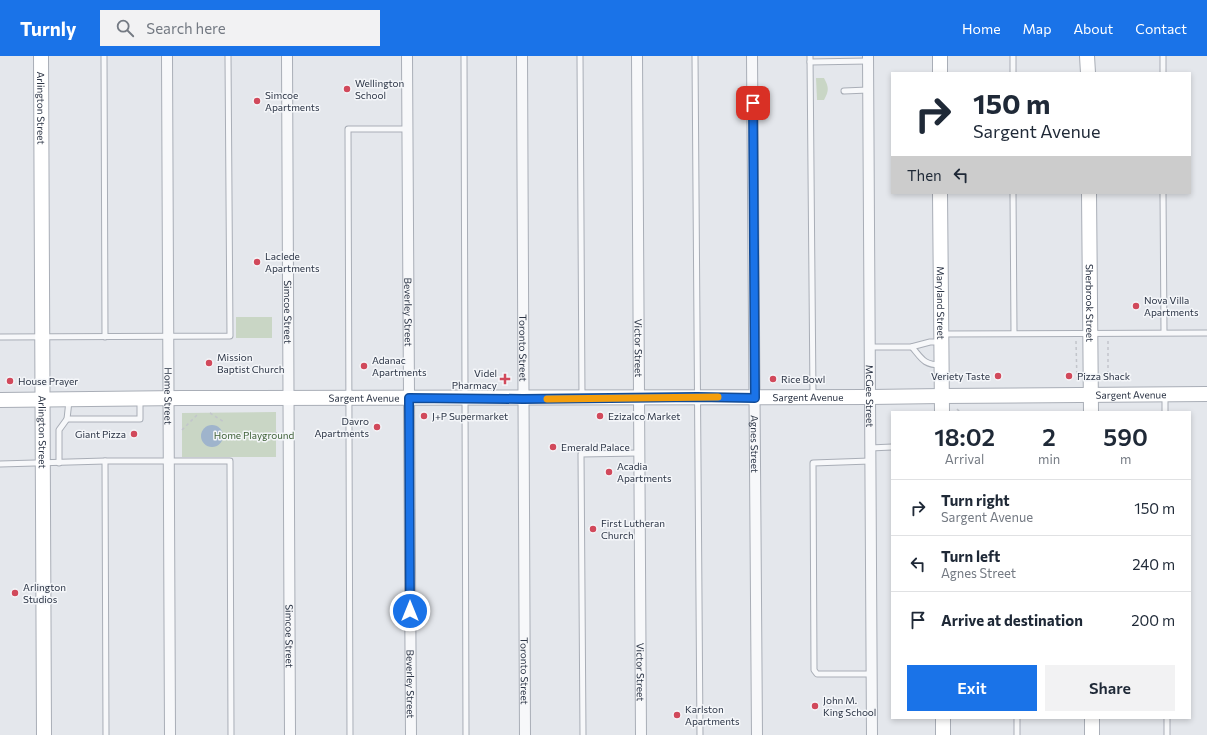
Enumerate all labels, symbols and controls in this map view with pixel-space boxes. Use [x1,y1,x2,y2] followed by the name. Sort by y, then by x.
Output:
[100,10,380,46] search box
[20,17,76,40] text: Turnly
[114,17,136,39] icon: search
[146,19,226,37] text: Search here
[962,20,1001,37] text: Home
[1023,20,1051,37] text: Map
[1073,20,1113,37] text: About
[1135,20,1187,37] text: Contact
[35,71,47,145] street label: Arlington Street
[355,77,404,101] place label: Wellington School
[342,84,352,94] marker: Wellington School
[736,86,770,120] pin
[973,86,1050,120] text: 150 m
[907,88,959,140] icon: right
[265,89,320,113] place label: Simcoe Apartments
[742,92,764,114] icon: arrive
[252,96,262,106] marker: Simcoe Apartments
[973,120,1100,142] text: Sargent Avenue
[950,164,972,186] icon: left
[907,166,942,184] text: Then
[265,250,320,274] place label: Laclede Apartments
[252,257,262,267] marker: Laclede Apartments
[1084,264,1096,342] street label: Sherbrook Street
[935,266,947,340] street label: Maryland Street
[402,277,415,347] street label: Beverley Street
[282,280,294,344] street label: Simcoe Street
[1144,294,1199,318] place label: Nova Villa Apartments
[1131,301,1141,311] marker: Nova Villa Apartments
[517,314,529,382] street label: Toronto Street
[633,319,645,377] street label: Victor Street
[217,351,284,375] place label: Mission Baptist Church
[372,354,427,378] place label: Adanac Apartments
[204,358,214,368] marker: Mission Baptist Church
[359,361,369,371] marker: Adanac Apartments
[864,365,876,427] street label: McGee Street
[162,367,175,425] street label: Home Street
[452,367,497,391] place label: Videl Pharmacy
[931,370,990,382] place label: Veriety Taste
[1077,370,1131,382] place label: Pizza Shack
[993,371,1003,381] marker: Veriety Taste
[1064,371,1074,381] marker: Pizza Shack
[781,373,825,385] place label: Rice Bowl
[500,374,510,384] marker: Videl Pharmacy
[768,374,778,384] marker: Rice Bowl
[18,375,78,387] place label: House Prayer
[5,376,15,386] marker: House Prayer
[1096,388,1166,401] street label: Sargent Avenue
[773,391,843,403] street label: Sargent Avenue
[329,392,399,404] street label: Sargent Avenue
[36,395,49,469] street label: Arlington Street
[432,410,508,422] place label: J+P Supermarket
[608,410,680,422] place label: Ezizalco Market
[419,411,429,421] marker: J+P Supermarket
[595,411,605,421] marker: Ezizalco Market
[314,415,369,439] place label: Davro Apartments
[749,415,761,473] street label: Agnes Street
[372,422,382,432] marker: Davro Apartments
[934,422,995,451] text: 18:02
[1042,422,1056,451] text: 2
[1103,422,1148,451] text: 590
[75,428,126,440] place label: Giant Pizza
[129,429,139,439] marker: Giant Pizza
[214,429,295,441] park label: Home Playground
[561,441,630,453] place label: Emerald Palace
[548,442,558,452] marker: Emerald Palace
[945,451,984,467] text: Arrival
[1038,451,1060,467] text: min
[1120,451,1131,467] text: m
[617,460,672,484] place label: Acadia Apartments
[604,467,614,477] marker: Acadia Apartments
[941,491,1010,509] text: Turn right
[907,497,929,519] icon: right
[1134,499,1175,517] text: 150 m
[941,509,1033,525] text: Sargent Avenue
[601,517,665,541] place label: First Lutheran Church
[588,524,598,534] marker: First Lutheran Church
[941,547,1000,565] text: Turn left
[907,553,929,575] icon: left
[1132,555,1175,573] text: 240 m
[941,565,1016,581] text: Agnes Street
[23,581,66,605] place label: Arlington Studios
[10,588,20,598] marker: Arlington Studios
[389,590,431,632] position arrow
[283,604,296,668] street label: Simcoe Street
[907,609,929,631] icon: arrive
[941,611,1083,629] text: Arrive at destination
[1131,611,1175,629] text: 200 m
[519,637,531,705] street label: Toronto Street
[634,643,647,701] street label: Victor Street
[404,649,417,719] street label: Beverley Street
[907,665,1037,711] button: Exit
[1045,665,1175,711] button: Share
[823,694,876,718] place label: John M. King School
[810,701,820,711] marker: John M. King School
[685,703,740,727] place label: Karlston Apartments
[672,710,682,720] marker: Karlston Apartments

